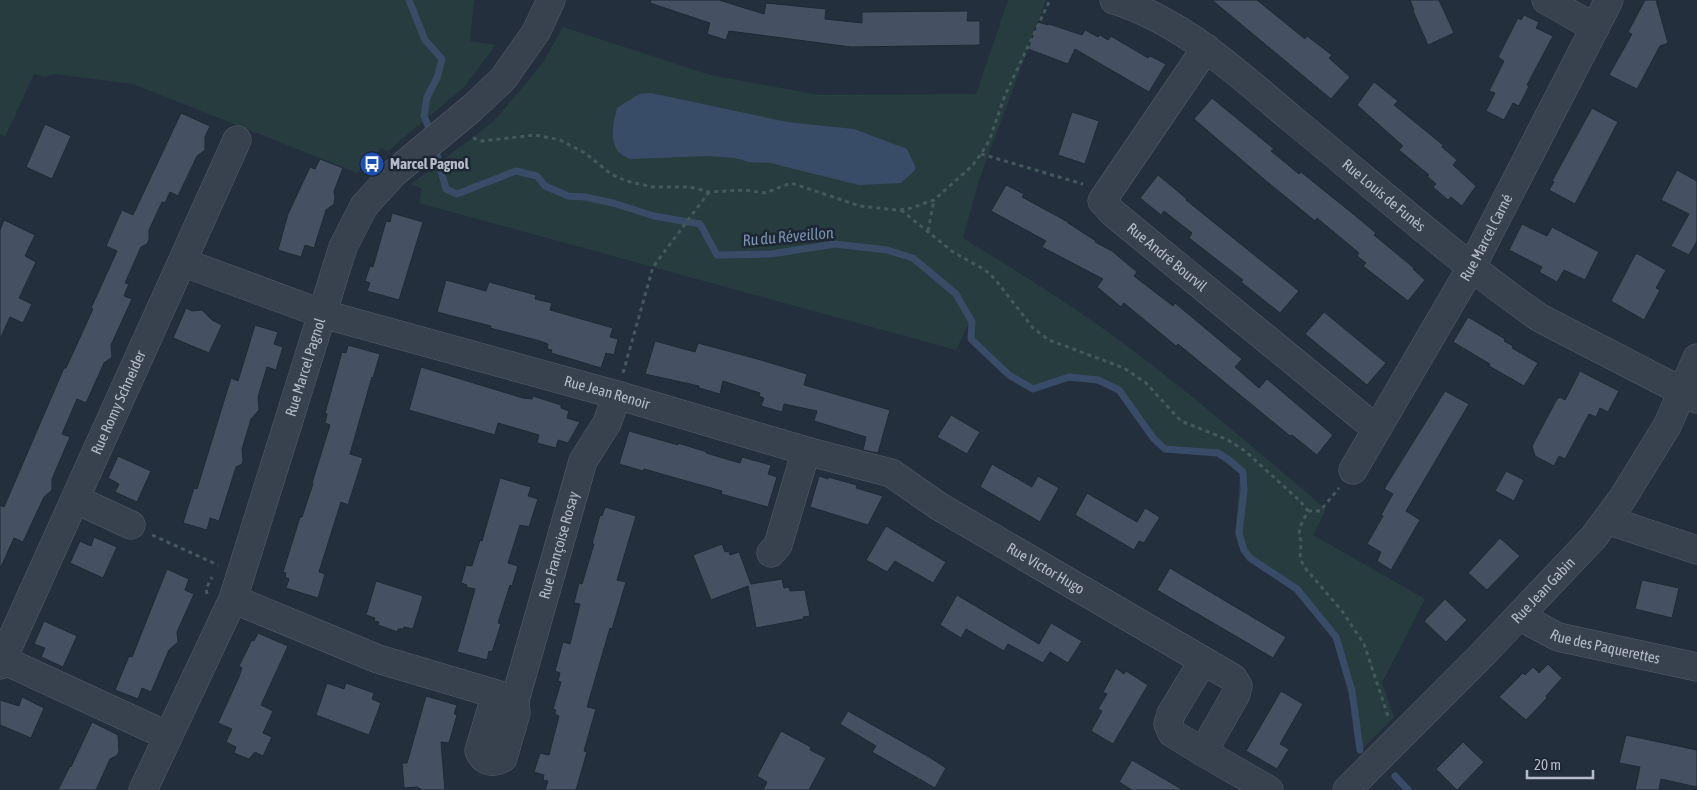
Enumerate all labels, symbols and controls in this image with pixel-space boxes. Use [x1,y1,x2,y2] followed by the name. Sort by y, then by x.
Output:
[359,151,385,177] bus stop icon: Marcel Pagnol
[390,155,470,172] place label: Marcel Pagnol
[1339,155,1429,235] street label: Rue Louis de Funès
[1456,191,1516,284] street label: Rue Marcel Carné
[1124,219,1211,295] street label: Rue André Bourvil
[742,223,835,249] water label: Ru du Réveillon
[282,316,328,418] street label: Rue Marcel Pagnol
[87,347,149,457] street label: Rue Romy Schneider
[563,372,653,412] street label: Rue Jean Renoir
[535,489,582,601] street label: Rue Françoise Rosay
[1004,539,1088,597] street label: Rue Victor Hugo
[1508,554,1578,626] street label: Rue Jean Gabin
[1547,625,1662,667] street label: Rue des Paquerettes
[1527,748,1593,780] scale bar
[1534,756,1561,773] text: 20 m

